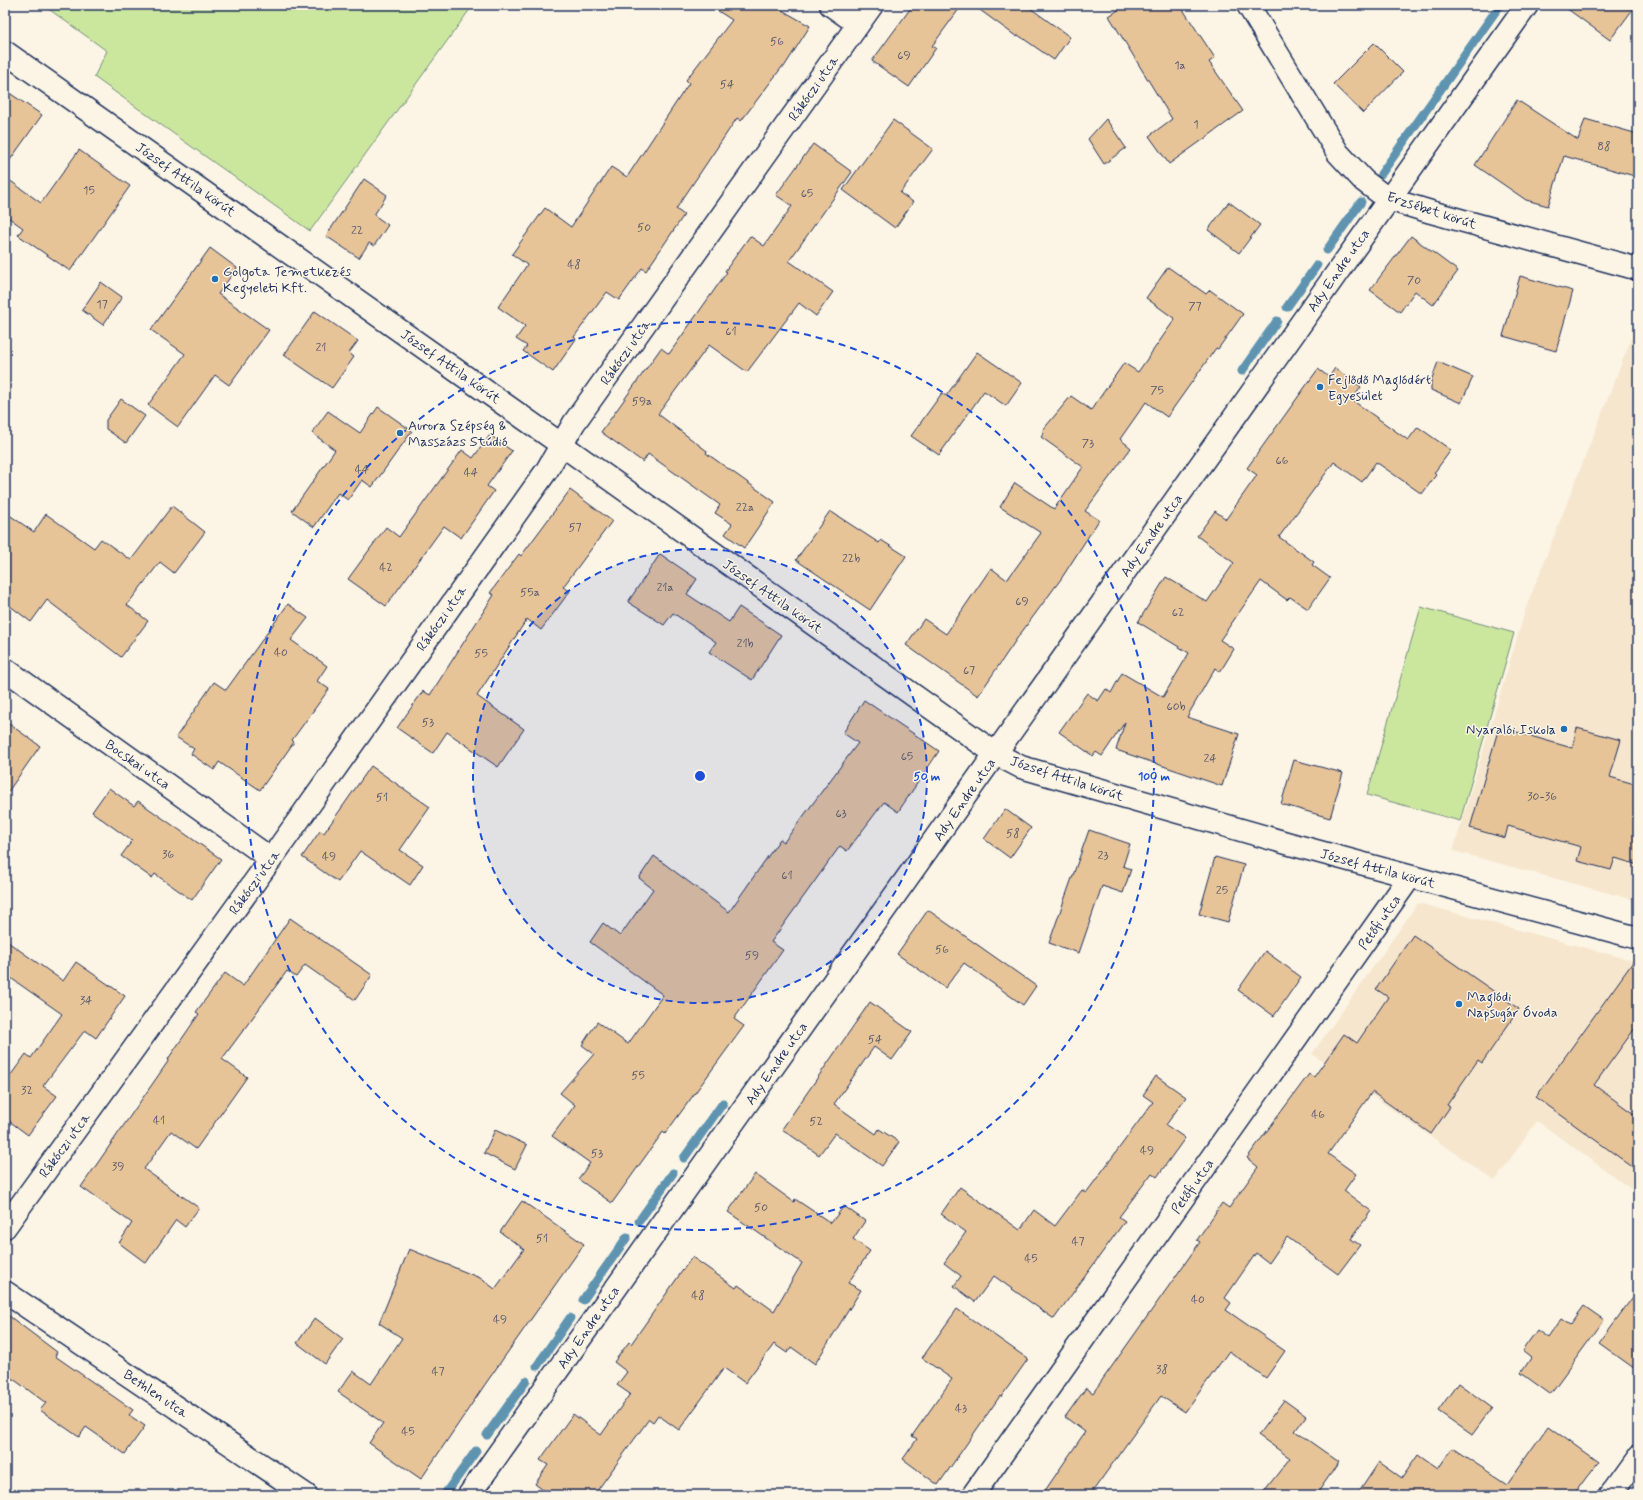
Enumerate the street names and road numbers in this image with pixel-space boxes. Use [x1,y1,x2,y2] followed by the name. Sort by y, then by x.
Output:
[785,52,843,125] street label: Rákóczi utca
[132,139,240,222] street label: József Attila körút
[1385,188,1480,234] street label: Erzsébet körút
[1304,225,1374,316] street label: Ady Endre utca
[597,316,655,389] street label: Rákóczi utca
[397,326,505,409] street label: József Attila körút
[1117,490,1187,581] street label: Ady Endre utca
[719,556,827,639] street label: József Attila körút
[413,582,471,655] street label: Rákóczi utca
[101,736,174,794] street label: Bocskai utca
[1008,752,1126,806] street label: József Attila körút
[930,754,1000,845] street label: Ady Endre utca
[1318,845,1438,893] street label: József Attila körút
[225,846,285,919] street label: Rákóczi utca
[1354,891,1405,954] street label: Petőfi utca
[742,1018,812,1109] street label: Ady Endre utca
[35,1109,95,1182] street label: Rákóczi utca
[1167,1155,1218,1218] street label: Petőfi utca
[554,1282,624,1373] street label: Ady Endre utca
[120,1366,192,1422] street label: Bethlen utca

